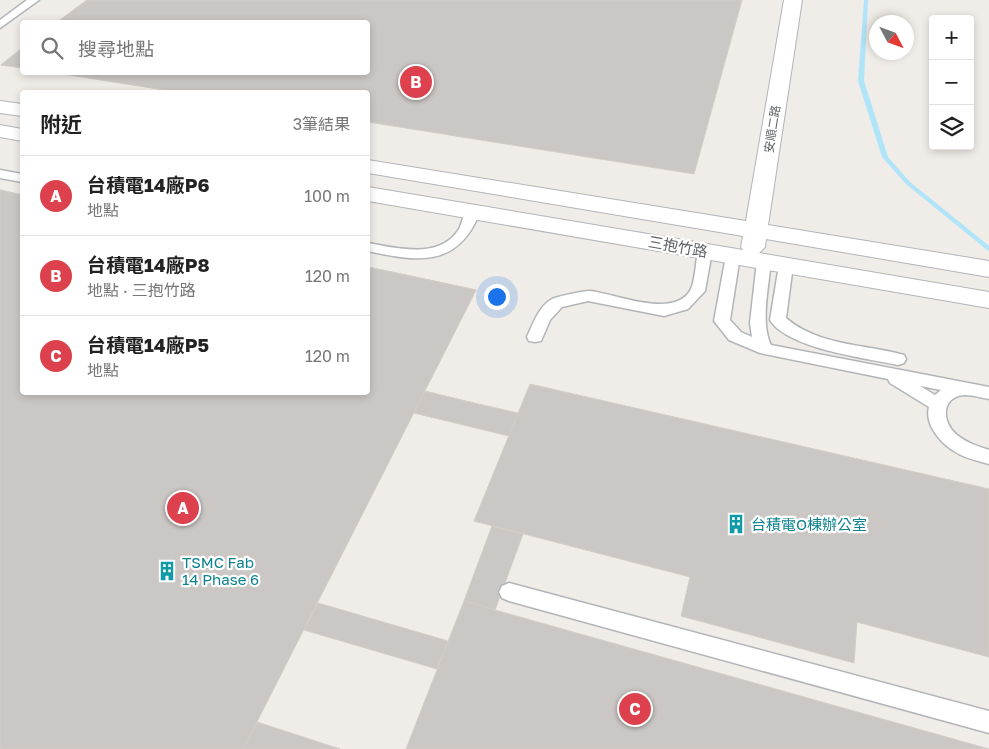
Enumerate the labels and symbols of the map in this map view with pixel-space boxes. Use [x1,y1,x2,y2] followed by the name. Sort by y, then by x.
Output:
[869,15,914,60] north arrow
[400,63,432,101] pin: B
[761,104,783,154] street label: 安順二路
[647,232,709,260] street label: 三抱竹路
[484,284,510,310] your location
[167,489,199,527] pin: A
[725,513,747,535] building icon: 台積電O棟辦公室
[751,515,867,533] place label: 台積電O棟辦公室
[182,553,259,588] place label: TSMC Fab 14 Phase 6
[156,560,178,582] building icon: TSMC Fab 14 Phase 6
[619,690,651,728] pin: C

